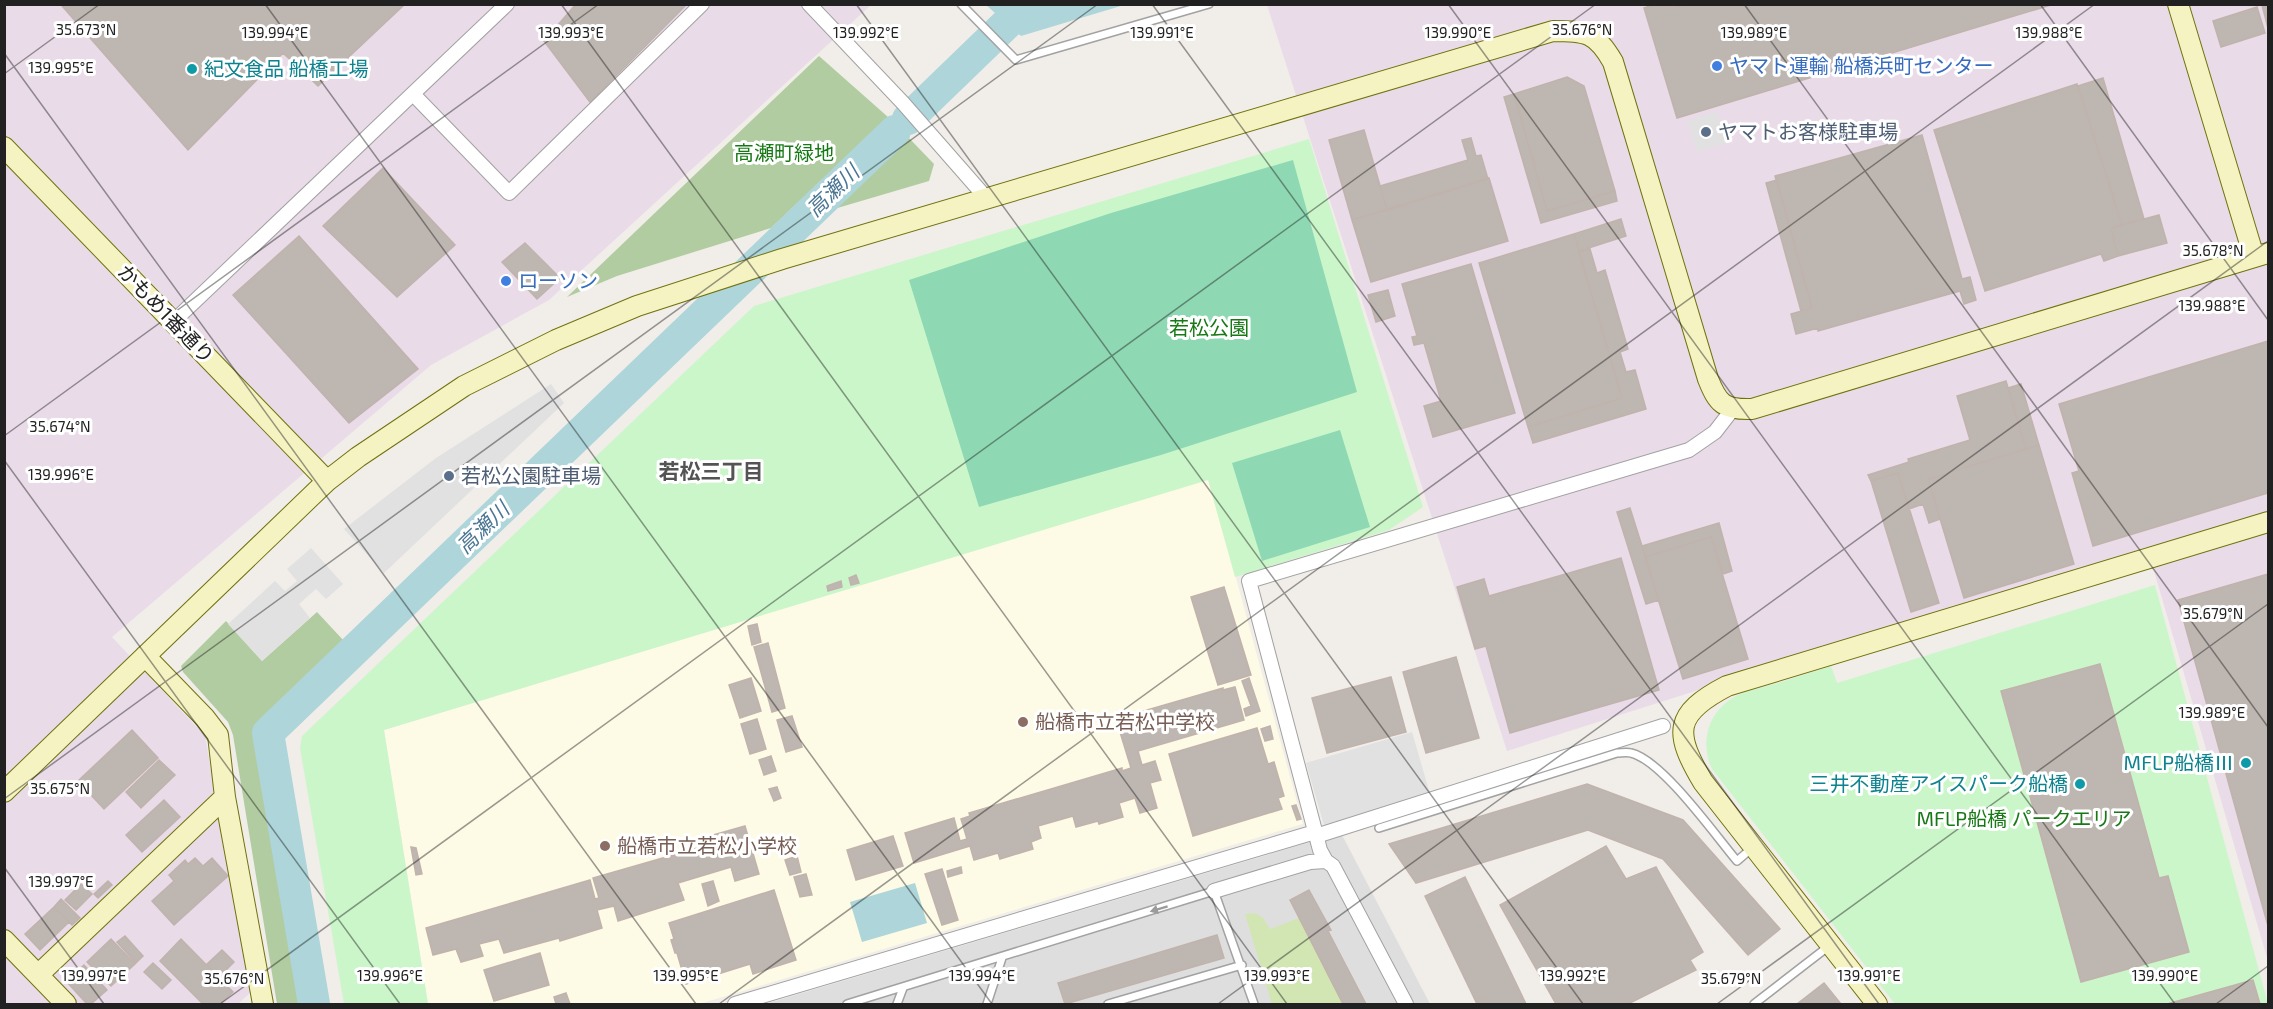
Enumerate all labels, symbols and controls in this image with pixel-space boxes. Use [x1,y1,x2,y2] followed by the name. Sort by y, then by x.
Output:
[56,20,116,38] text: 35.673°N
[1552,20,1612,38] text: 35.676°N
[242,23,308,41] text: 139.994°E
[538,23,604,41] text: 139.993°E
[833,23,899,41] text: 139.992°E
[1130,23,1194,41] text: 139.991°E
[1425,23,1491,41] text: 139.990°E
[1721,23,1787,41] text: 139.989°E
[2016,23,2082,41] text: 139.988°E
[1729,53,1993,77] place label: ヤマト運輸 船橋浜町センター
[204,56,368,80] place label: 紀文食品 船橋工場
[28,58,94,76] text: 139.995°E
[1710,59,1724,73] marker: ヤマト運輸 船橋浜町センター
[185,62,199,76] marker: 紀文食品 船橋工場
[1718,119,1898,143] place label: ヤマトお客様駐車場
[1699,125,1713,139] marker: ヤマトお客様駐車場
[734,140,834,164] park label: 高瀬町緑地
[801,158,865,221] water label: 高瀬川
[2182,241,2244,259] text: 35.678°N
[114,259,220,368] street label: かもめ1番通り
[518,268,598,292] place label: ローソン
[499,274,513,288] marker: ローソン
[2179,296,2245,314] text: 139.988°E
[1169,315,1249,339] park label: 若松公園
[29,417,91,435] text: 35.674°N
[659,458,764,483] district label: 若松三丁目
[461,463,601,487] place label: 若松公園駐車場
[28,465,94,483] text: 139.996°E
[442,469,456,483] marker: 若松公園駐車場
[451,495,515,558] water label: 高瀬川
[2183,604,2243,622] text: 35.679°N
[2179,703,2245,721] text: 139.989°E
[1035,709,1215,733] place label: 船橋市立若松中学校
[1016,715,1030,729] marker: 船橋市立若松中学校
[2124,750,2234,774] place label: MFLP船橋Ⅲ
[2239,756,2253,770] marker: MFLP船橋Ⅲ
[1810,771,2068,795] place label: 三井不動産アイスパーク船橋
[2073,777,2087,791] marker: 三井不動産アイスパーク船橋
[30,779,90,797] text: 35.675°N
[1917,806,2131,830] park label: MFLP船橋 パークエリア
[617,833,797,857] place label: 船橋市立若松小学校
[598,839,612,853] marker: 船橋市立若松小学校
[28,872,94,890] text: 139.997°E
[1150,904,1168,914] one-way arrow
[61,966,127,984] text: 139.997°E
[357,966,423,984] text: 139.996°E
[653,966,719,984] text: 139.995°E
[949,966,1015,984] text: 139.994°E
[1244,966,1310,984] text: 139.993°E
[1540,966,1606,984] text: 139.992°E
[1837,966,1901,984] text: 139.991°E
[2132,966,2198,984] text: 139.990°E
[204,969,264,987] text: 35.676°N
[1701,969,1761,987] text: 35.679°N

